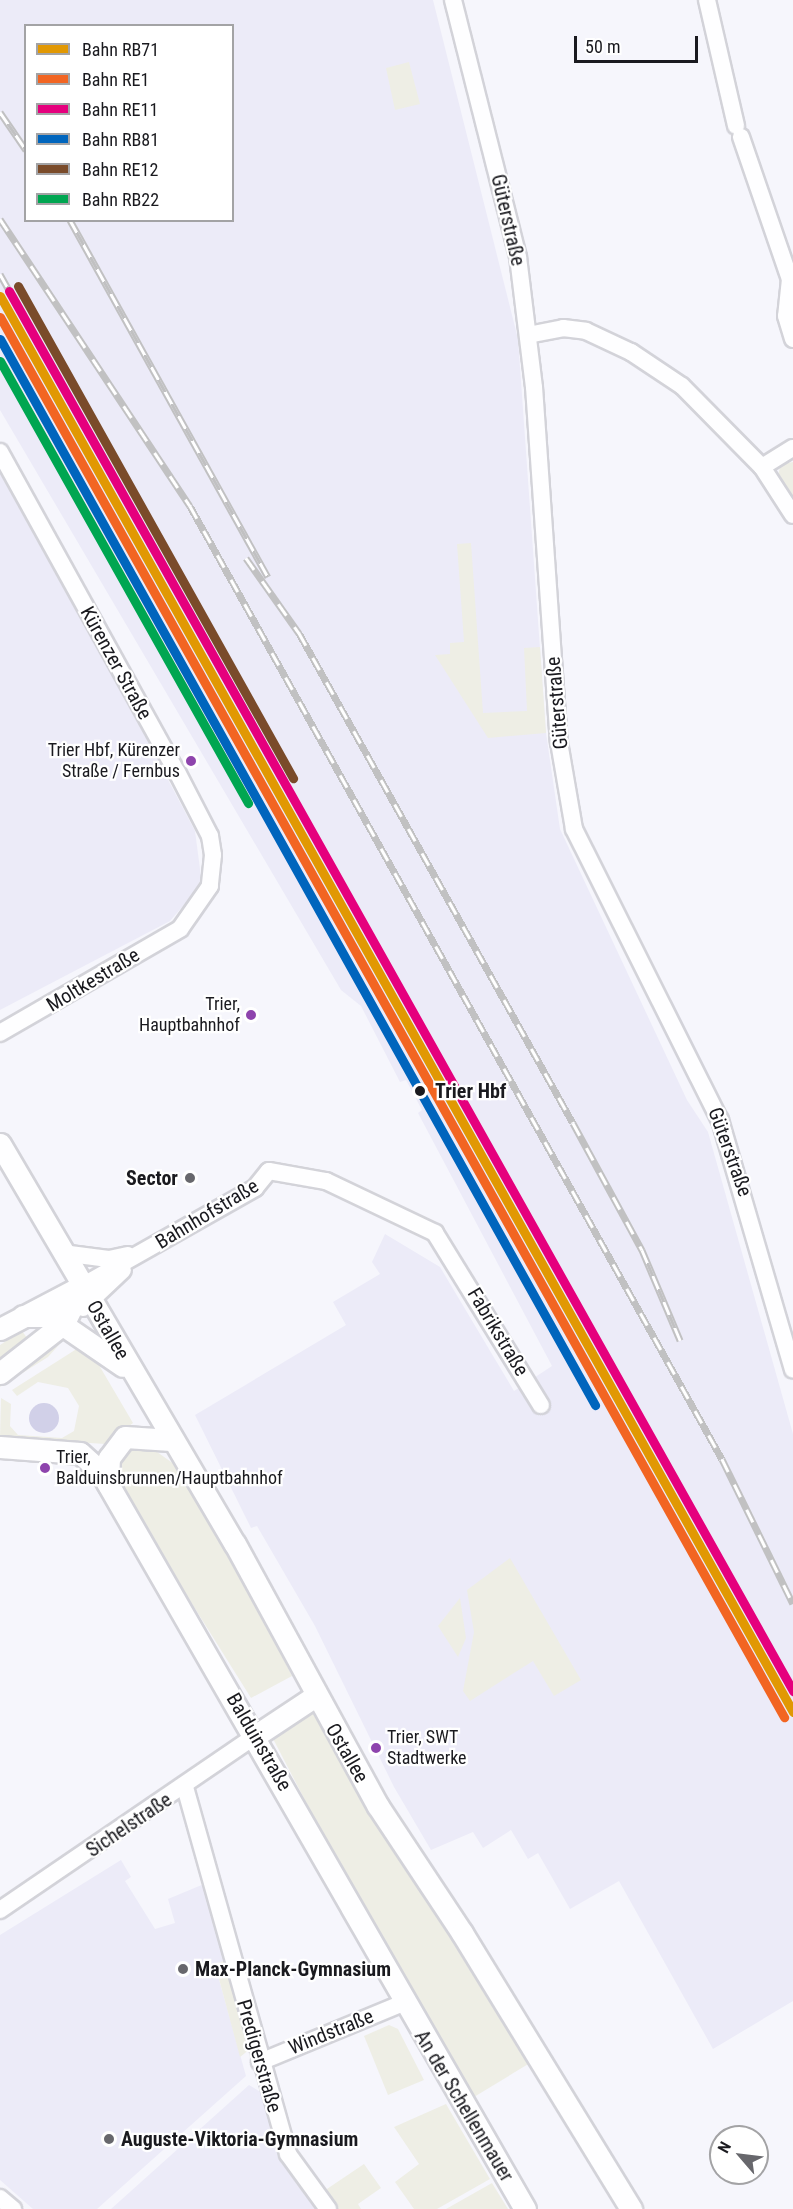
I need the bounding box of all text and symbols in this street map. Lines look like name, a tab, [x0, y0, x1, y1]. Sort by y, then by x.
legend	[24, 24, 234, 222]
scale bar	[577, 24, 702, 62]
text: 50 m	[585, 36, 620, 57]
text: Bahn RB71	[82, 39, 159, 60]
text: Bahn RE1	[82, 69, 149, 90]
text: Bahn RE11	[82, 99, 158, 120]
text: Bahn RB81	[82, 129, 159, 150]
text: Bahn RE12	[82, 159, 158, 180]
street label: Güterstraße	[486, 172, 530, 268]
text: Bahn RB22	[82, 189, 159, 210]
street label: Kürenzer Straße	[75, 602, 157, 724]
street label: Güterstraße	[541, 656, 573, 750]
place label: Trier Hbf, Kürenzer Straße / Fernbus	[48, 740, 180, 783]
marker: Trier Hbf, Kürenzer Straße / Fernbus	[185, 755, 197, 767]
street label: Moltkestraße	[42, 943, 144, 1017]
place label: Trier, Hauptbahnhof	[139, 994, 240, 1036]
marker: Trier, Hauptbahnhof	[245, 1009, 257, 1021]
place label: Trier Hbf	[435, 1079, 506, 1103]
marker: Trier Hbf	[410, 1081, 430, 1101]
street label: Güterstraße	[703, 1104, 757, 1200]
place label: Sector	[126, 1166, 178, 1190]
marker: Sector	[183, 1171, 197, 1185]
street label: Bahnhofstraße	[151, 1174, 263, 1254]
street label: Fabrikstraße	[462, 1284, 534, 1380]
street label: Ostallee	[81, 1296, 135, 1364]
place label: Trier, Balduinsbrunnen/Hauptbahnhof	[56, 1447, 283, 1490]
marker: Trier, Balduinsbrunnen/Hauptbahnhof	[39, 1462, 51, 1474]
street label: Balduinstraße	[221, 1689, 297, 1795]
street label: Ostallee	[320, 1719, 374, 1787]
place label: Trier, SWT Stadtwerke	[387, 1727, 467, 1770]
marker: Trier, SWT Stadtwerke	[370, 1742, 382, 1754]
street label: Sichelstraße	[82, 1788, 176, 1862]
place label: Max-Planck-Gymnasium	[195, 1957, 391, 1981]
marker: Max-Planck-Gymnasium	[176, 1962, 190, 1976]
street label: Predigerstraße	[231, 1997, 287, 2115]
street label: Windstraße	[285, 2004, 377, 2060]
street label: An der Schellenmauer	[409, 2026, 519, 2186]
north arrow	[709, 2125, 769, 2185]
place label: Auguste-Viktoria-Gymnasium	[121, 2127, 358, 2151]
marker: Auguste-Viktoria-Gymnasium	[102, 2132, 116, 2146]
text: N	[714, 2138, 735, 2156]

